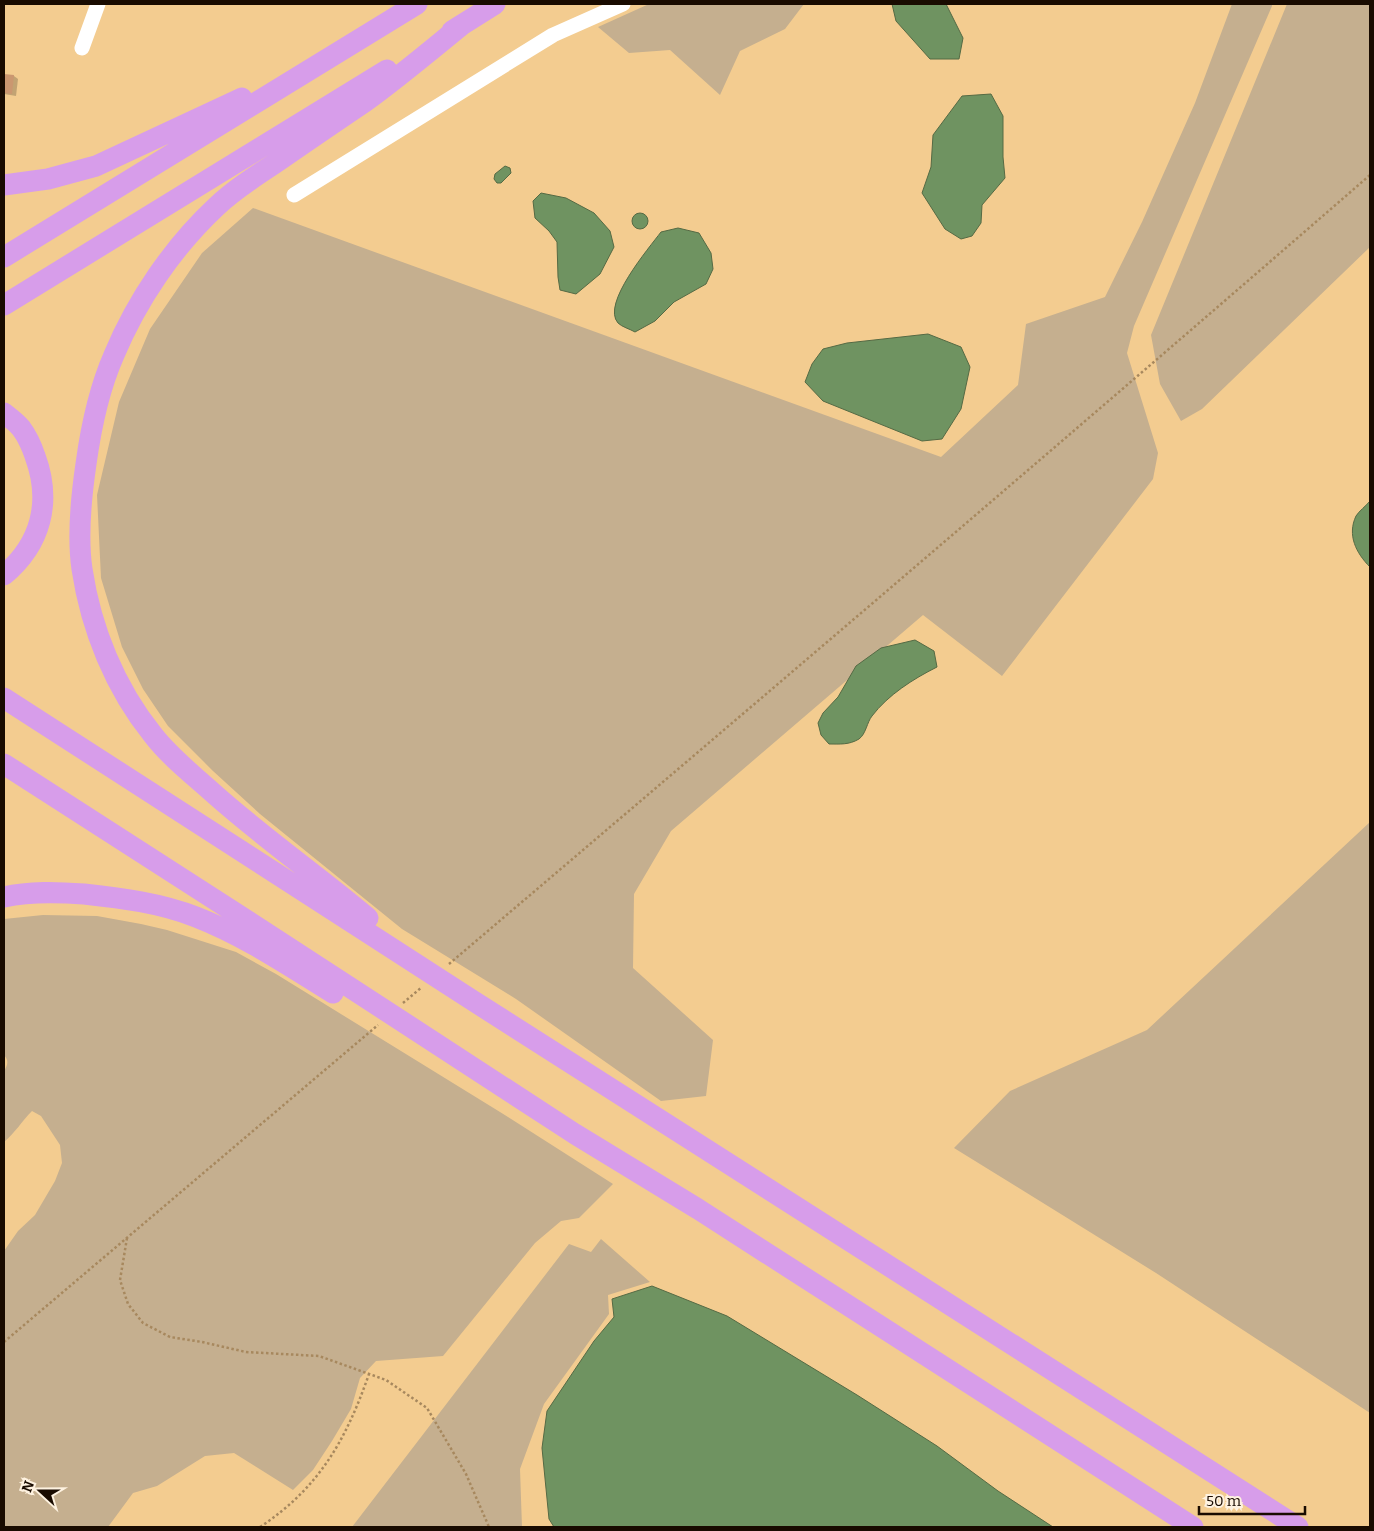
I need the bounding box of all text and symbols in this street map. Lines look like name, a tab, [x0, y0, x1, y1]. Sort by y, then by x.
north arrow	[15, 1466, 65, 1516]
text: N	[18, 1478, 38, 1495]
scale bar	[1199, 1484, 1305, 1516]
text: 50 m	[1206, 1492, 1242, 1510]

